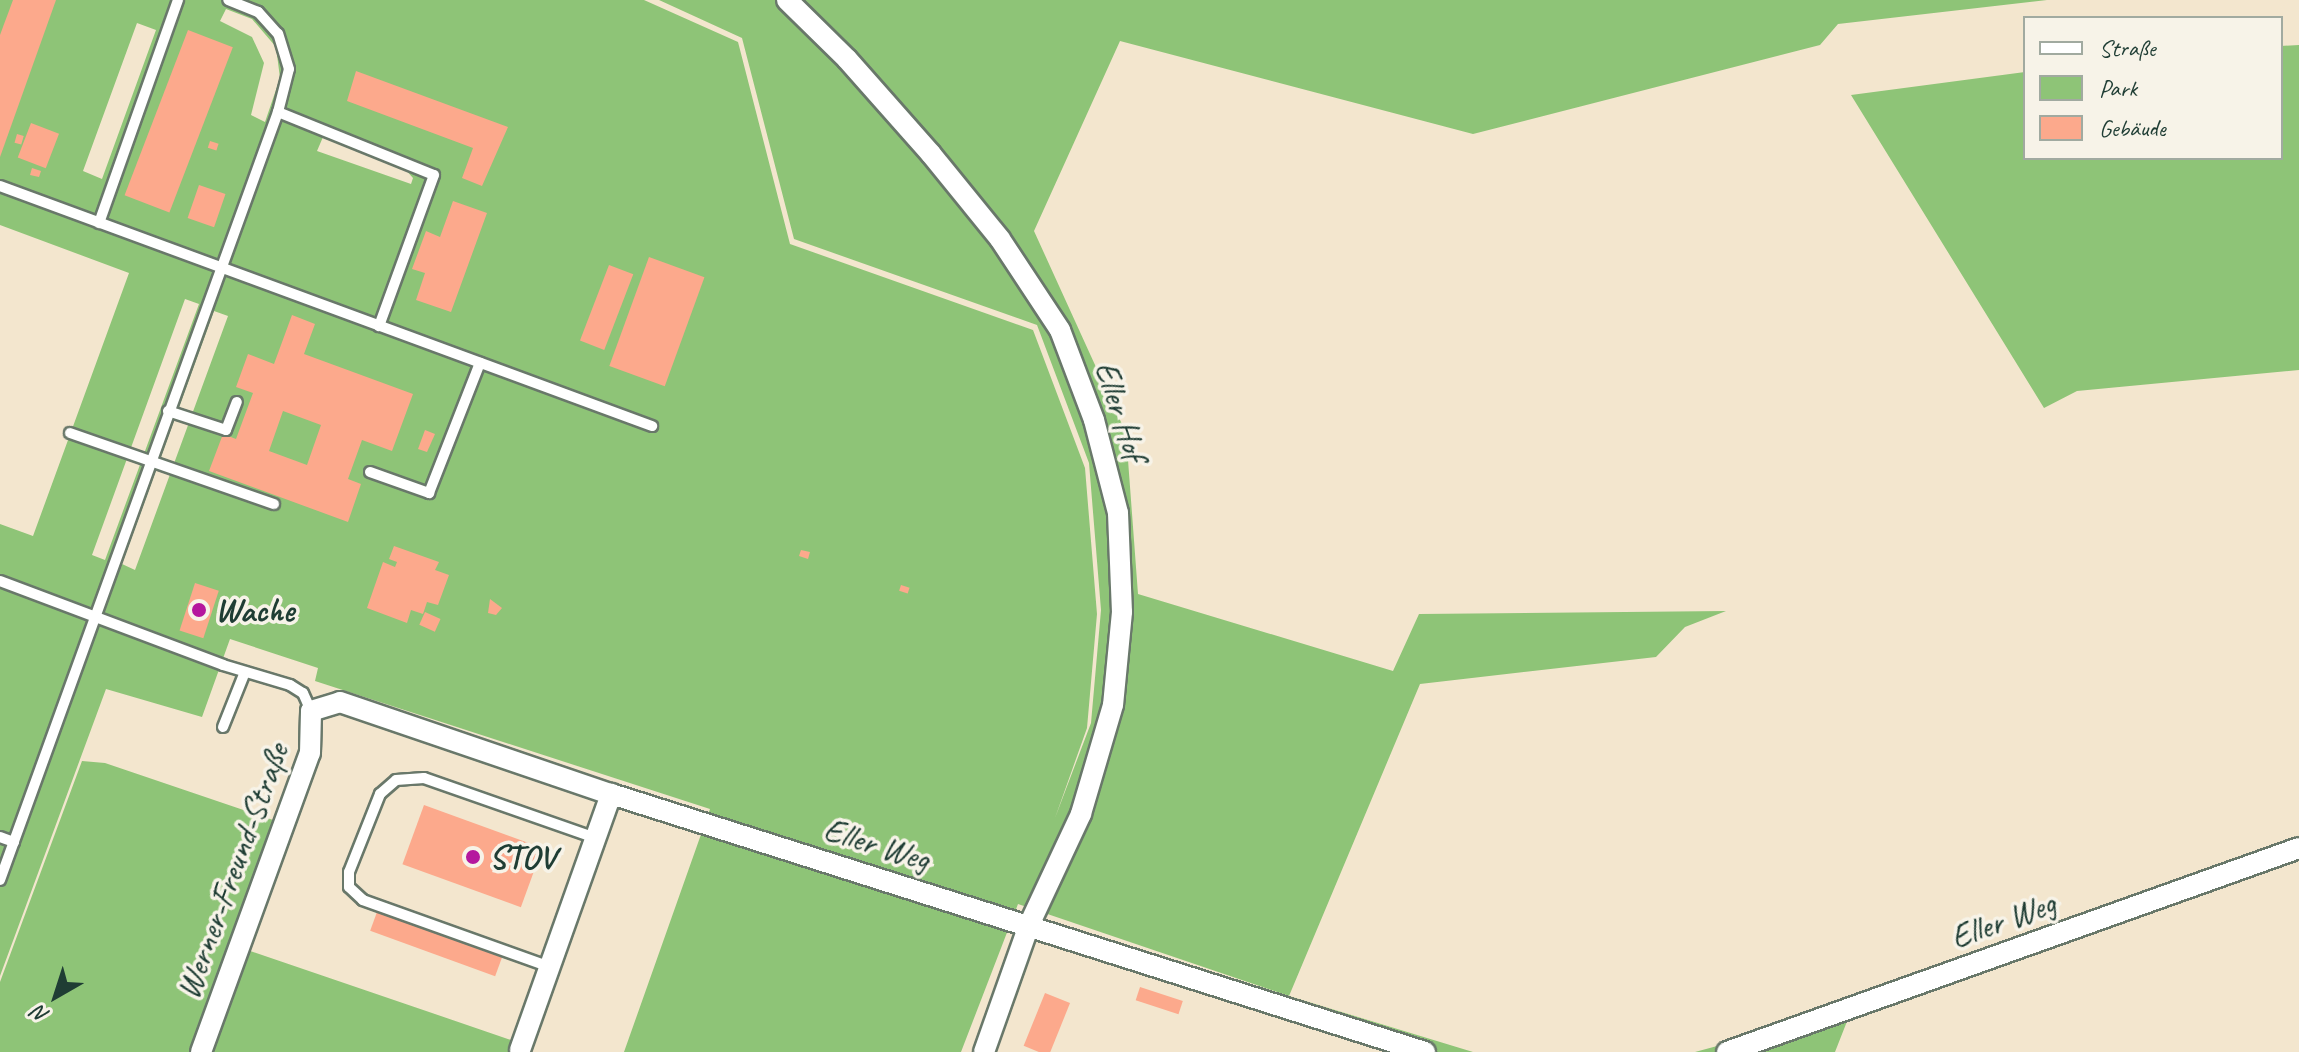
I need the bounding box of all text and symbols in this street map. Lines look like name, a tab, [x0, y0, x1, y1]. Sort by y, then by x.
legend	[2023, 16, 2283, 160]
text: Straße	[2099, 33, 2156, 63]
text: Park	[2099, 73, 2137, 103]
text: Gebäude	[2099, 113, 2166, 143]
street label: Eller Hof	[1086, 356, 1156, 466]
place label: Wache	[215, 590, 294, 630]
marker: Wache	[190, 601, 208, 619]
street label: Werner-Freund-Straße	[167, 738, 297, 1004]
street label: Eller Weg	[819, 809, 935, 879]
place label: STOV	[489, 837, 555, 877]
marker: STOV	[464, 848, 482, 866]
street label: Eller Weg	[1945, 882, 2061, 958]
north arrow	[16, 956, 96, 1036]
text: N	[27, 999, 55, 1030]

